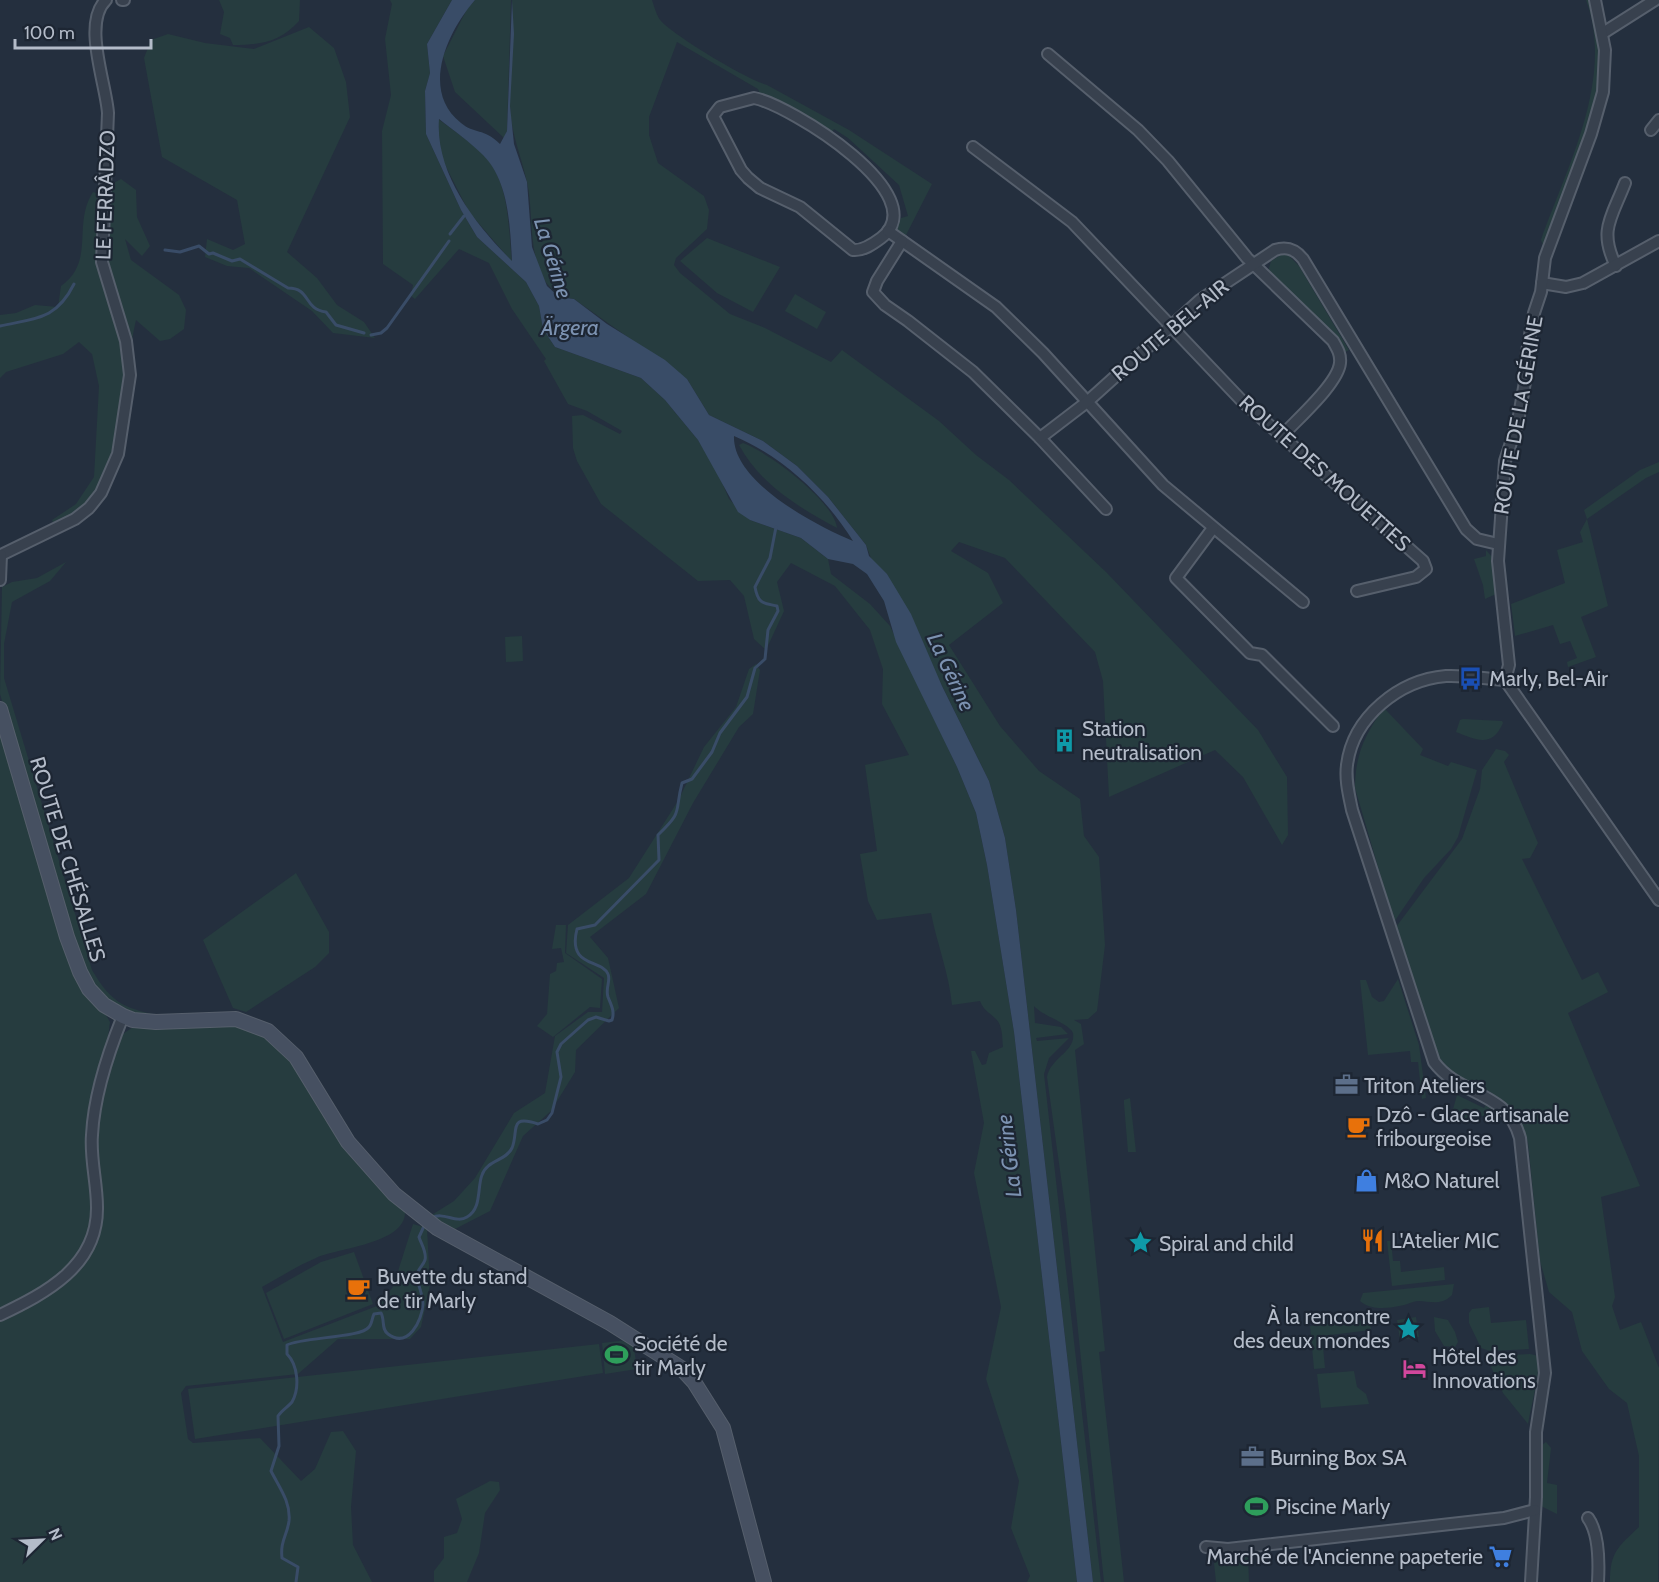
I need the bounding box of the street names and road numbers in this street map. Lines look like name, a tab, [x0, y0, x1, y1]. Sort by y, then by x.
street label: LE FERRÂDZO	[90, 130, 120, 260]
street label: ROUTE BEL-AIR	[1106, 274, 1234, 386]
street label: ROUTE DE LA GÉRINE	[1488, 314, 1548, 516]
street label: ROUTE DES MOUETTES	[1234, 390, 1416, 556]
street label: ROUTE DE CHÉSALLES	[25, 754, 111, 964]

